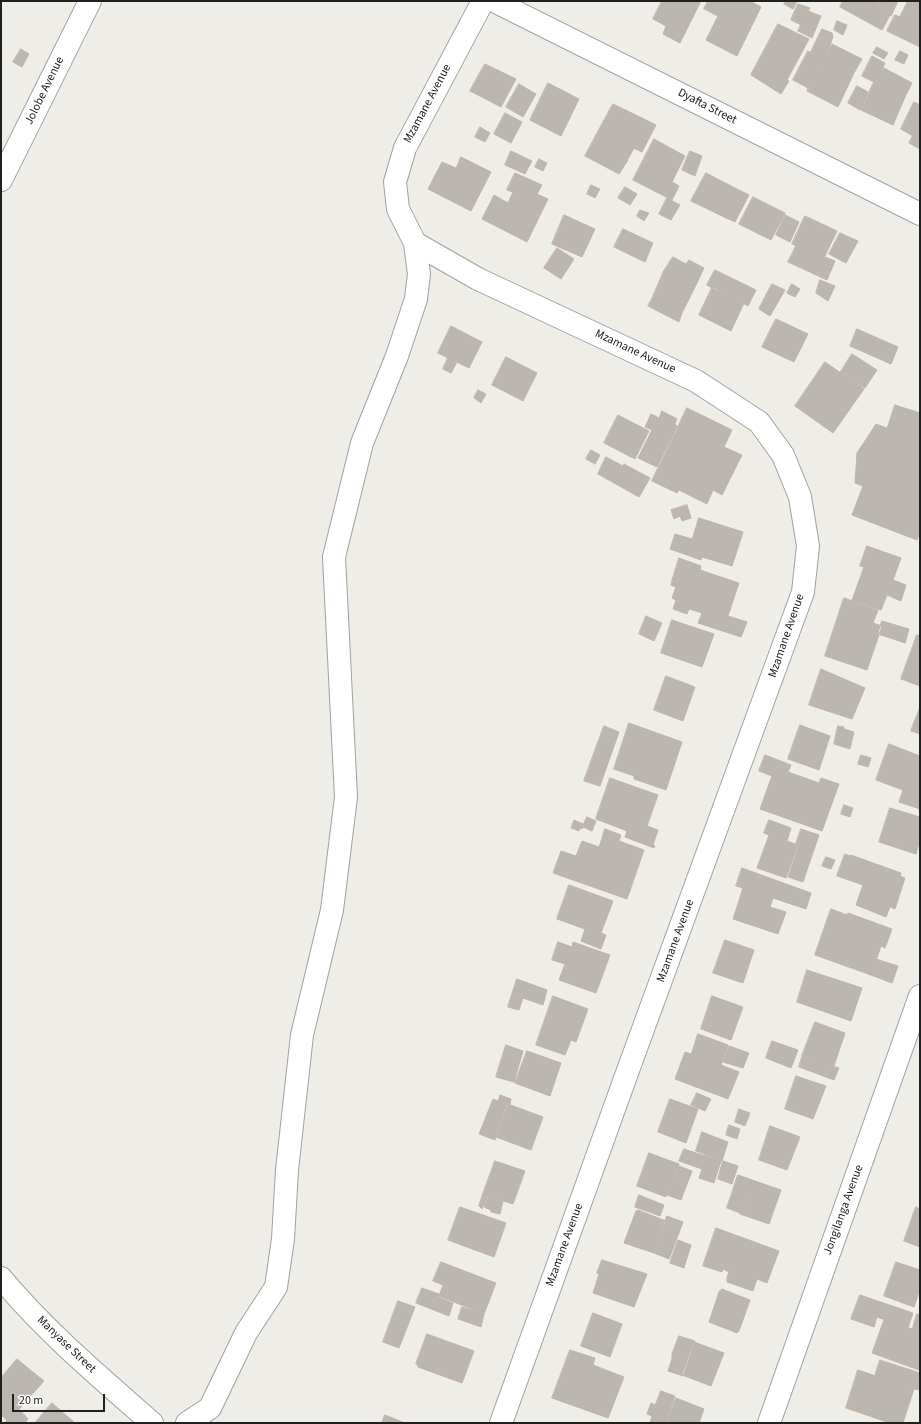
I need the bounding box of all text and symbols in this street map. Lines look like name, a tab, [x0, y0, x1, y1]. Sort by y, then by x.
street label: Jolobe Avenue	[22, 55, 68, 127]
street label: Mzamane Avenue	[401, 62, 455, 146]
street label: Dyafta Street	[675, 86, 739, 128]
street label: Mzamane Avenue	[592, 327, 678, 377]
street label: Mzamane Avenue	[766, 592, 808, 680]
street label: Mzamane Avenue	[654, 897, 698, 985]
street label: Jongilanga Avenue	[821, 1163, 867, 1257]
street label: Mzamane Avenue	[543, 1201, 587, 1289]
street label: Manyase Street	[34, 1313, 98, 1377]
scale bar	[14, 1386, 107, 1412]
text: 20 m	[19, 1392, 43, 1409]

